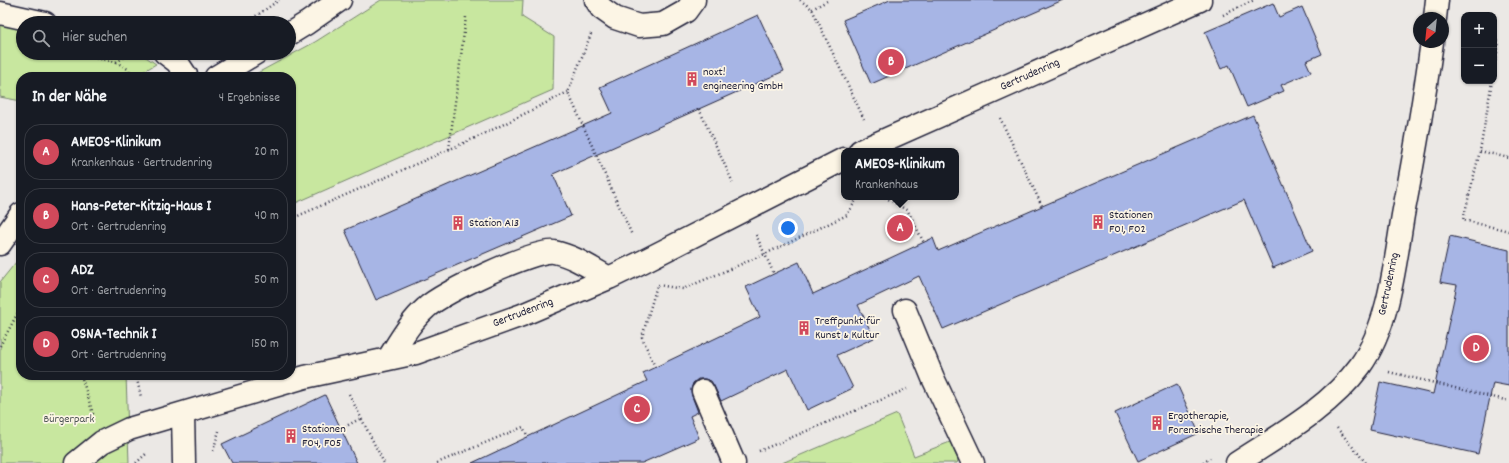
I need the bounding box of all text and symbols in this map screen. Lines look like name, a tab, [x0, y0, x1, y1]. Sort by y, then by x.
north arrow	[1413, 12, 1449, 48]
map controls	[1461, 12, 1497, 84]
button: +	[1461, 12, 1497, 48]
search box	[16, 16, 296, 60]
icon: search	[30, 27, 52, 49]
text: Hier suchen	[62, 27, 127, 49]
pin: B	[878, 47, 904, 77]
button: −	[1461, 48, 1497, 84]
street label: Gertrudenring	[997, 54, 1063, 96]
place label: noxt! engineering GmbH	[703, 64, 783, 95]
building icon: noxt! engineering GmbH	[684, 71, 700, 87]
text: In der Nähe	[32, 86, 107, 110]
text: 4 Ergebnisse	[219, 89, 280, 108]
text: AMEOS-Klinikum	[71, 132, 161, 154]
text: A	[42, 143, 50, 162]
text: 20 m	[254, 143, 279, 162]
popup	[841, 148, 959, 200]
text: Krankenhaus · Gertrudenring	[71, 154, 212, 173]
text: AMEOS-Klinikum	[855, 154, 945, 176]
text: Krankenhaus	[855, 176, 918, 195]
text: Hans-Peter-Kitzig-Haus I	[71, 196, 211, 218]
text: B	[43, 207, 49, 226]
text: 40 m	[255, 207, 279, 226]
place label: Stationen F01, F02	[1109, 207, 1153, 238]
pin: A	[887, 213, 913, 243]
building icon: Stationen F01, F02	[1090, 214, 1106, 230]
building icon: Station A13	[450, 215, 466, 231]
place label: Station A13	[469, 215, 519, 232]
text: Ort · Gertrudenring	[71, 218, 166, 237]
your location	[778, 218, 798, 238]
street label: Gertrudenring	[1374, 251, 1404, 317]
text: ADZ	[71, 260, 94, 282]
text: C	[43, 271, 49, 290]
text: 50 m	[254, 271, 279, 290]
text: Ort · Gertrudenring	[71, 282, 166, 301]
street label: Gertrudenring	[490, 294, 556, 332]
place label: Treffpunkt für Kunst & Kultur	[815, 313, 880, 344]
building icon: Treffpunkt für Kunst & Kultur	[796, 320, 812, 336]
text: OSNA-Technik I	[71, 324, 156, 346]
pin: D	[1463, 333, 1489, 363]
text: D	[43, 335, 49, 354]
text: 150 m	[251, 335, 279, 354]
text: Ort · Gertrudenring	[71, 346, 166, 365]
pin: C	[624, 394, 650, 424]
place label: Ergotherapie, Forensische Therapie	[1168, 408, 1263, 439]
park label: Bürgerpark	[44, 411, 94, 428]
building icon: Ergotherapie, Forensische Therapie	[1149, 415, 1165, 431]
place label: Stationen F04, F05	[302, 421, 346, 452]
building icon: Stationen F04, F05	[283, 428, 299, 444]

